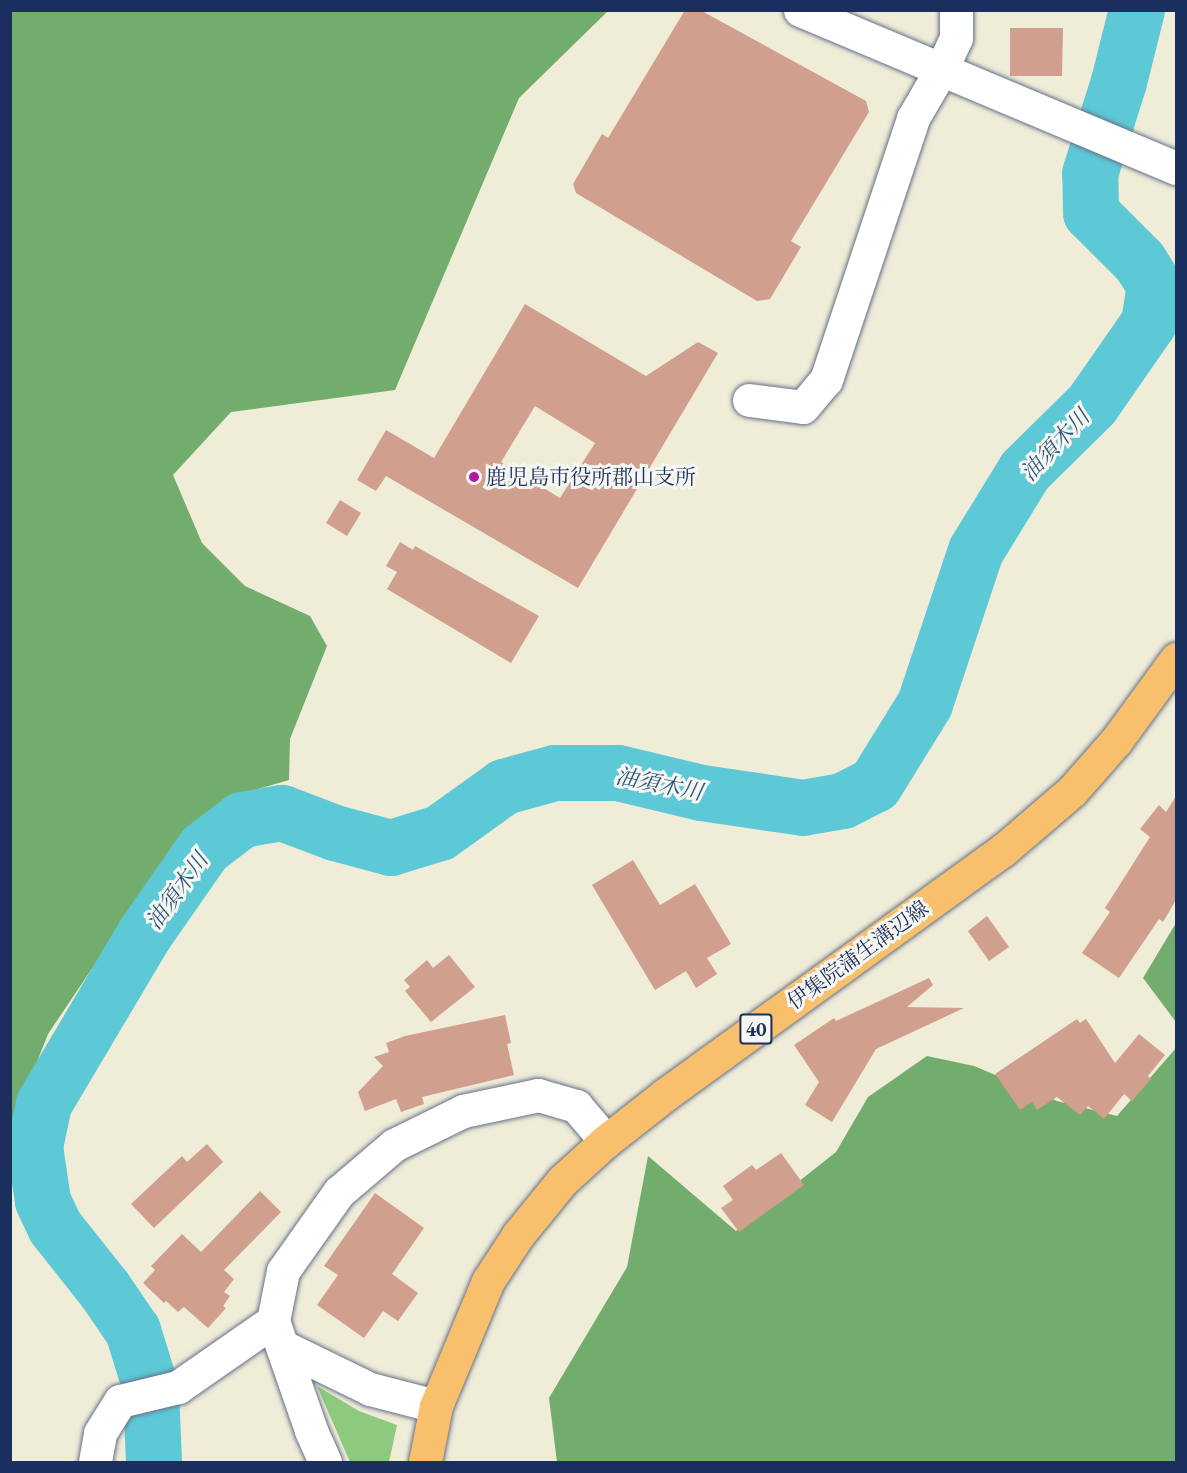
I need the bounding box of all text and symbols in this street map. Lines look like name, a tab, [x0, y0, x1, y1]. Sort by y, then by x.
water label: 油須木川	[1015, 404, 1095, 486]
place label: 鹿児島市役所郡山支所	[486, 464, 696, 490]
marker: 鹿児島市役所郡山支所	[467, 470, 481, 484]
water label: 油須木川	[613, 763, 705, 805]
water label: 油須木川	[140, 848, 214, 934]
street label: 伊集院蒲生溝辺線	[783, 895, 933, 1015]
road number: 40	[738, 1012, 774, 1046]

